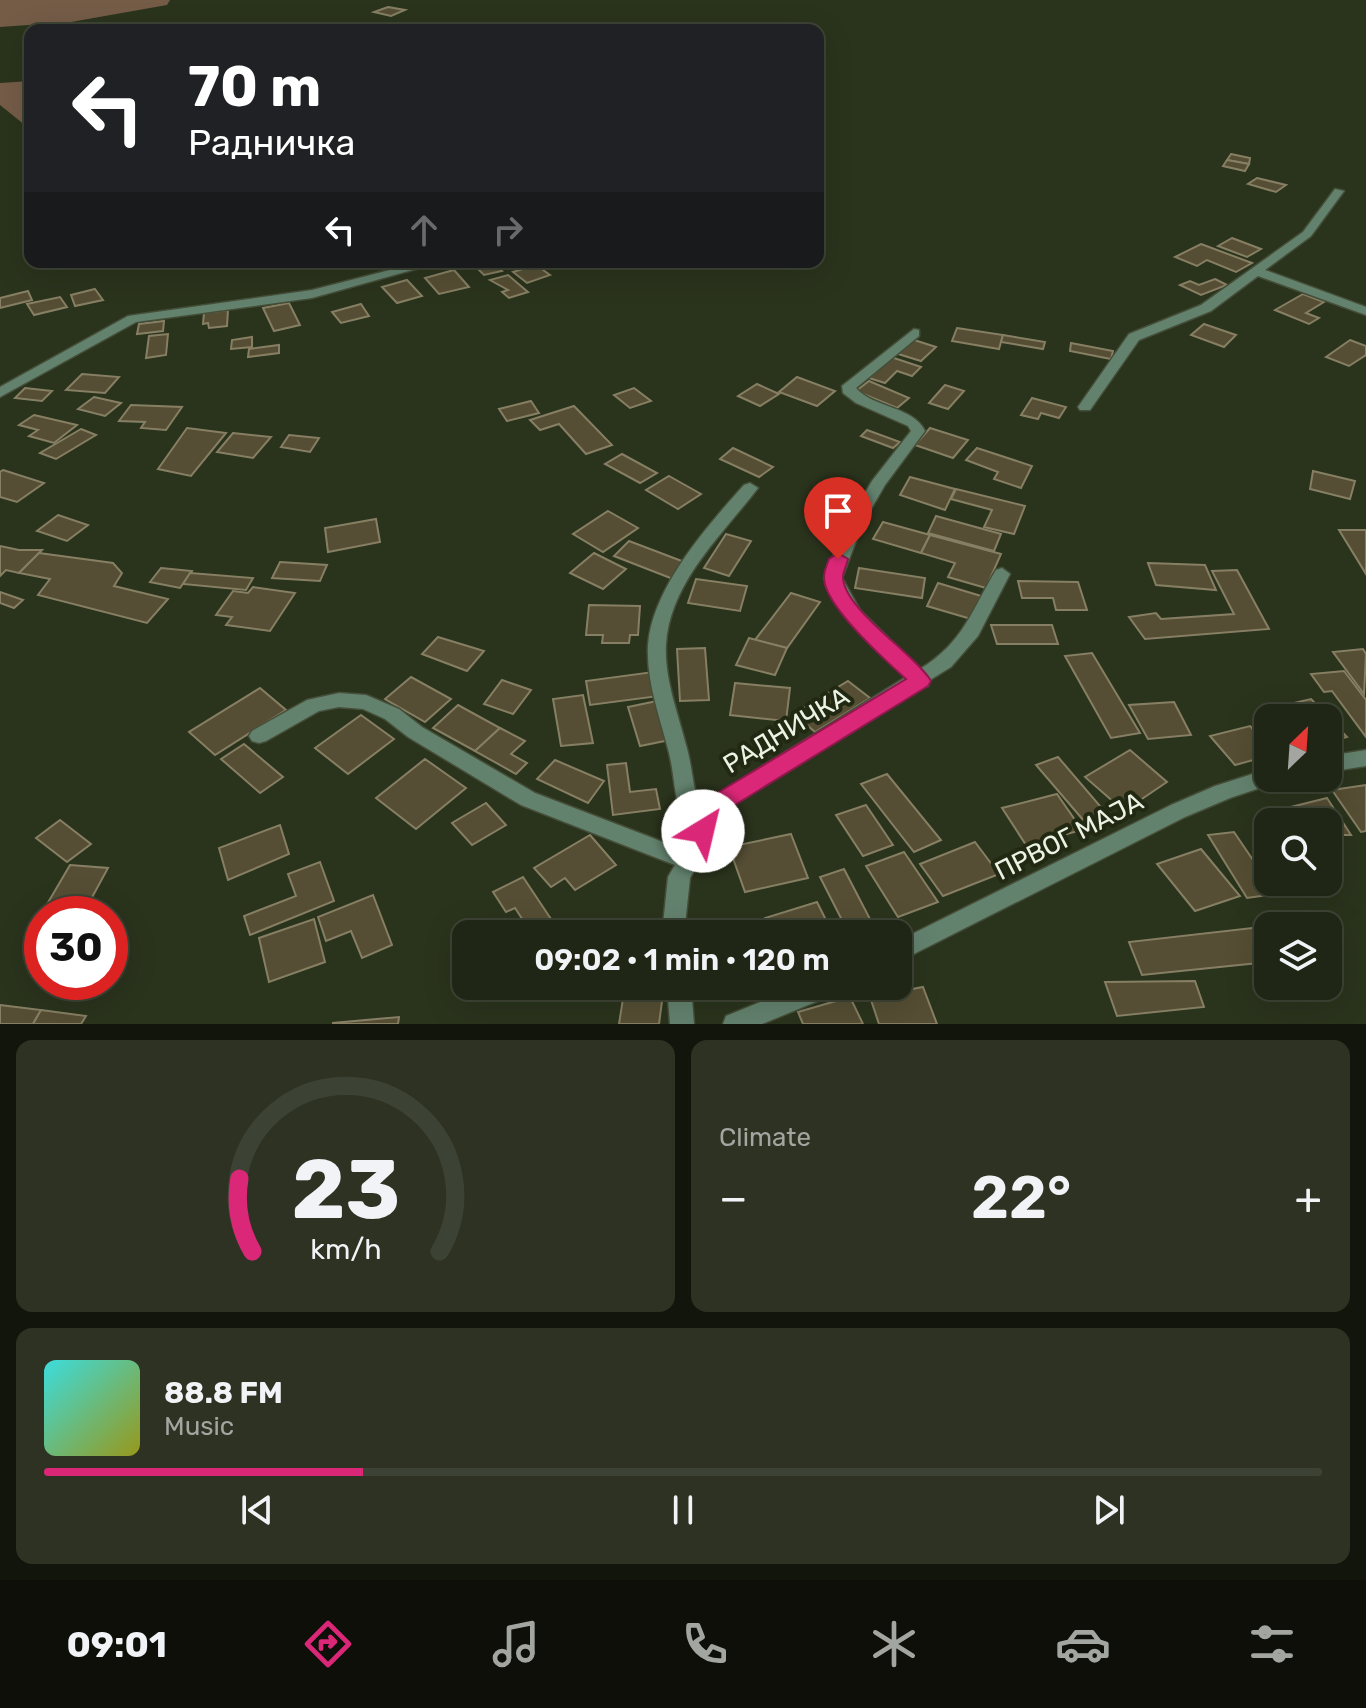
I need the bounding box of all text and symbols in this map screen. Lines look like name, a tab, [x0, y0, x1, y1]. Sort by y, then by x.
text: 70 m	[188, 54, 321, 120]
icon: left	[56, 56, 160, 160]
text: Радничка	[188, 121, 355, 164]
icon: left	[318, 208, 362, 252]
icon: ahead	[402, 208, 446, 252]
icon: right	[486, 208, 530, 252]
pin	[804, 477, 872, 559]
icon: arrive	[816, 489, 860, 533]
street label: РАДНИЧКА	[718, 681, 855, 780]
north arrow	[1254, 704, 1342, 792]
map controls	[1254, 704, 1342, 1000]
street label: ПРВОГ МАЈА	[990, 786, 1149, 887]
position arrow	[661, 789, 745, 873]
button: search	[1254, 808, 1342, 896]
speed limit sign: 30	[24, 896, 128, 1000]
button: layers	[1254, 912, 1342, 1000]
text: 09:02 · 1 min · 120 m	[534, 942, 830, 978]
text: Climate	[719, 1122, 811, 1153]
text: 23	[291, 1140, 400, 1239]
text: 22°	[971, 1162, 1071, 1233]
text: −	[719, 1172, 748, 1224]
text: +	[1295, 1172, 1322, 1224]
text: km/h	[310, 1232, 381, 1266]
text: 88.8 FM	[164, 1375, 283, 1411]
text: Music	[164, 1411, 234, 1442]
icon: previous	[235, 1488, 279, 1532]
icon: pause	[661, 1488, 705, 1532]
icon: next	[1087, 1488, 1131, 1532]
icon: directions	[300, 1616, 356, 1672]
icon: music	[488, 1616, 544, 1672]
icon: phone	[677, 1616, 733, 1672]
icon: climate	[866, 1616, 922, 1672]
icon: car	[1055, 1616, 1111, 1672]
icon: filters	[1244, 1616, 1300, 1672]
text: 09:01	[66, 1623, 167, 1666]

